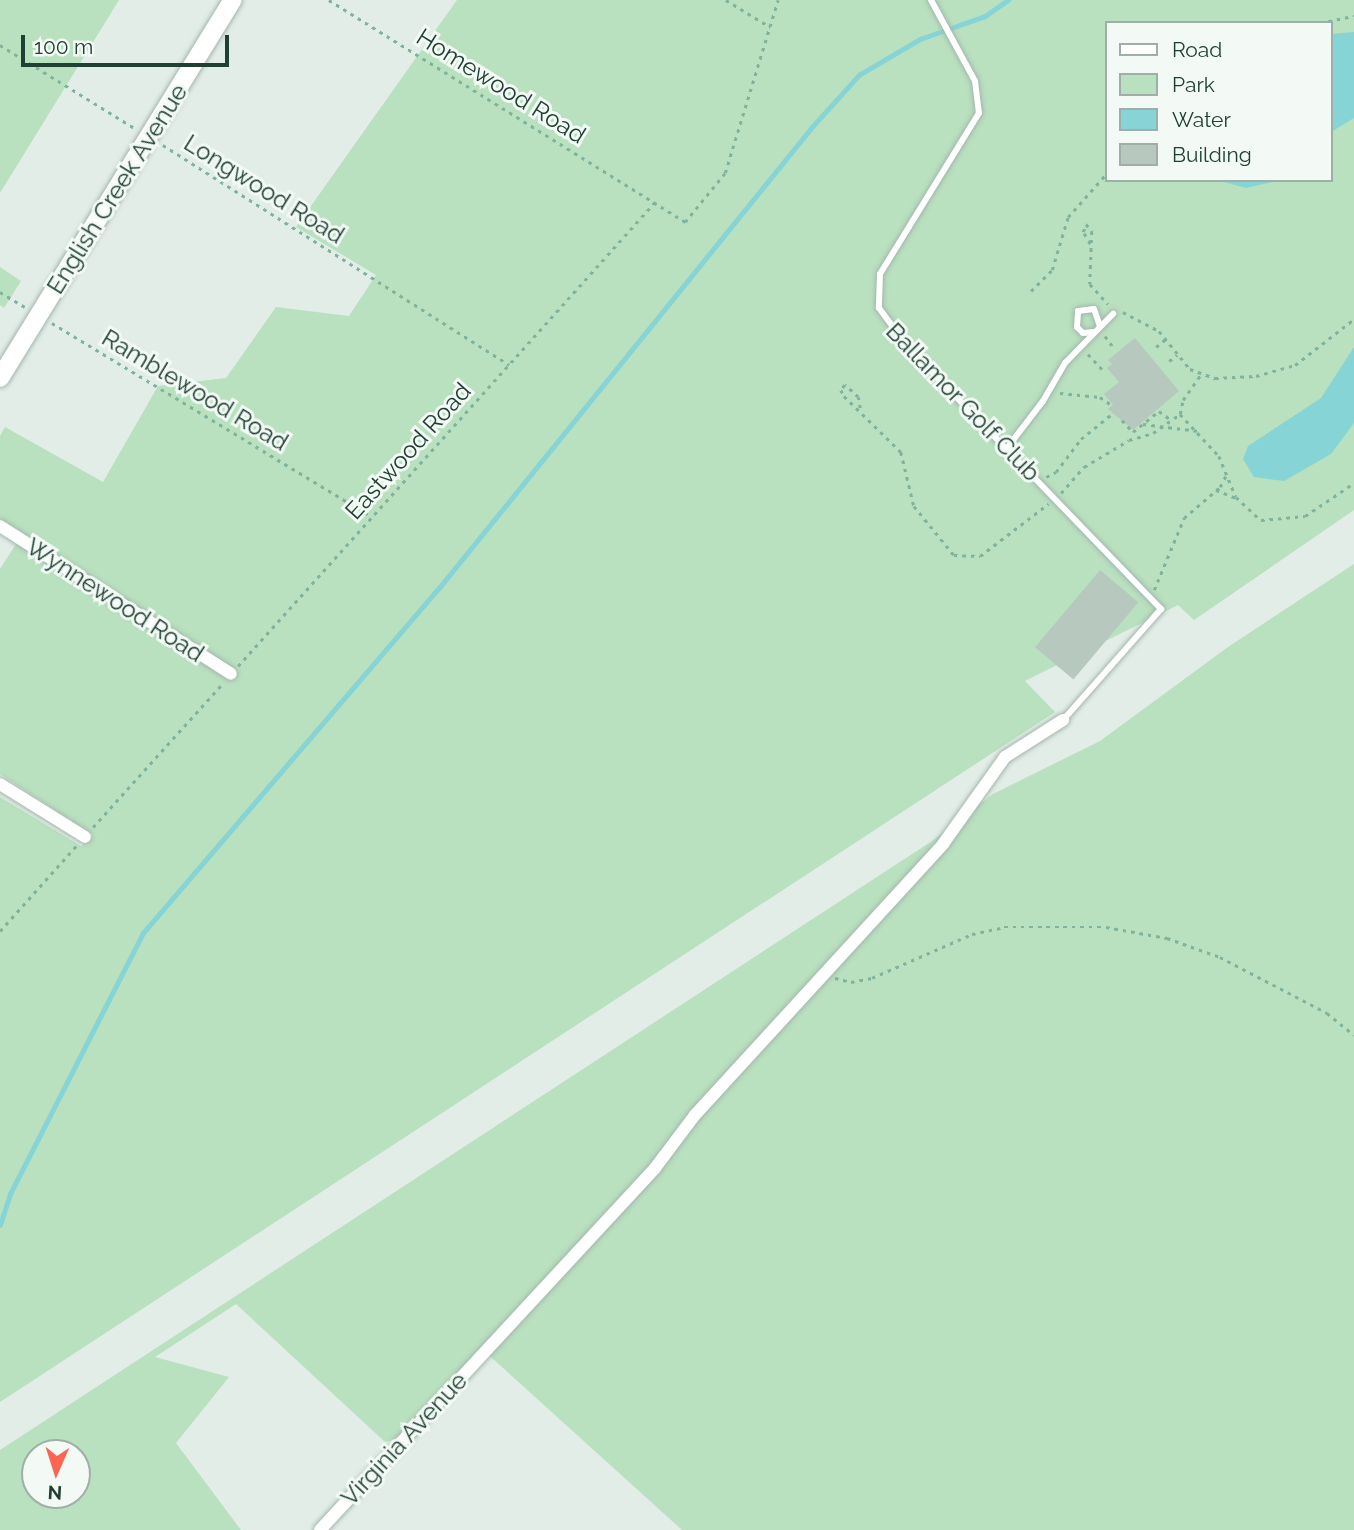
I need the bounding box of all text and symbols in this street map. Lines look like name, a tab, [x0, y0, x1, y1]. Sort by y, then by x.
scale bar	[24, 21, 233, 65]
legend	[1106, 21, 1333, 182]
street label: Homewood Road	[411, 22, 591, 150]
text: 100 m	[34, 34, 93, 59]
text: Road	[1172, 37, 1222, 62]
text: Park	[1172, 72, 1215, 97]
street label: English Creek Avenue	[41, 79, 193, 299]
text: Water	[1172, 107, 1231, 132]
street label: Longwood Road	[179, 128, 349, 250]
text: Building	[1172, 142, 1252, 167]
street label: Ballamor Golf Club	[880, 316, 1046, 488]
street label: Ramblewood Road	[97, 323, 293, 457]
street label: Eastwood Road	[339, 377, 477, 525]
street label: Wynnewood Road	[21, 532, 209, 668]
street label: Virginia Avenue	[335, 1366, 473, 1512]
north arrow	[21, 1439, 91, 1509]
text: N	[47, 1482, 63, 1504]

